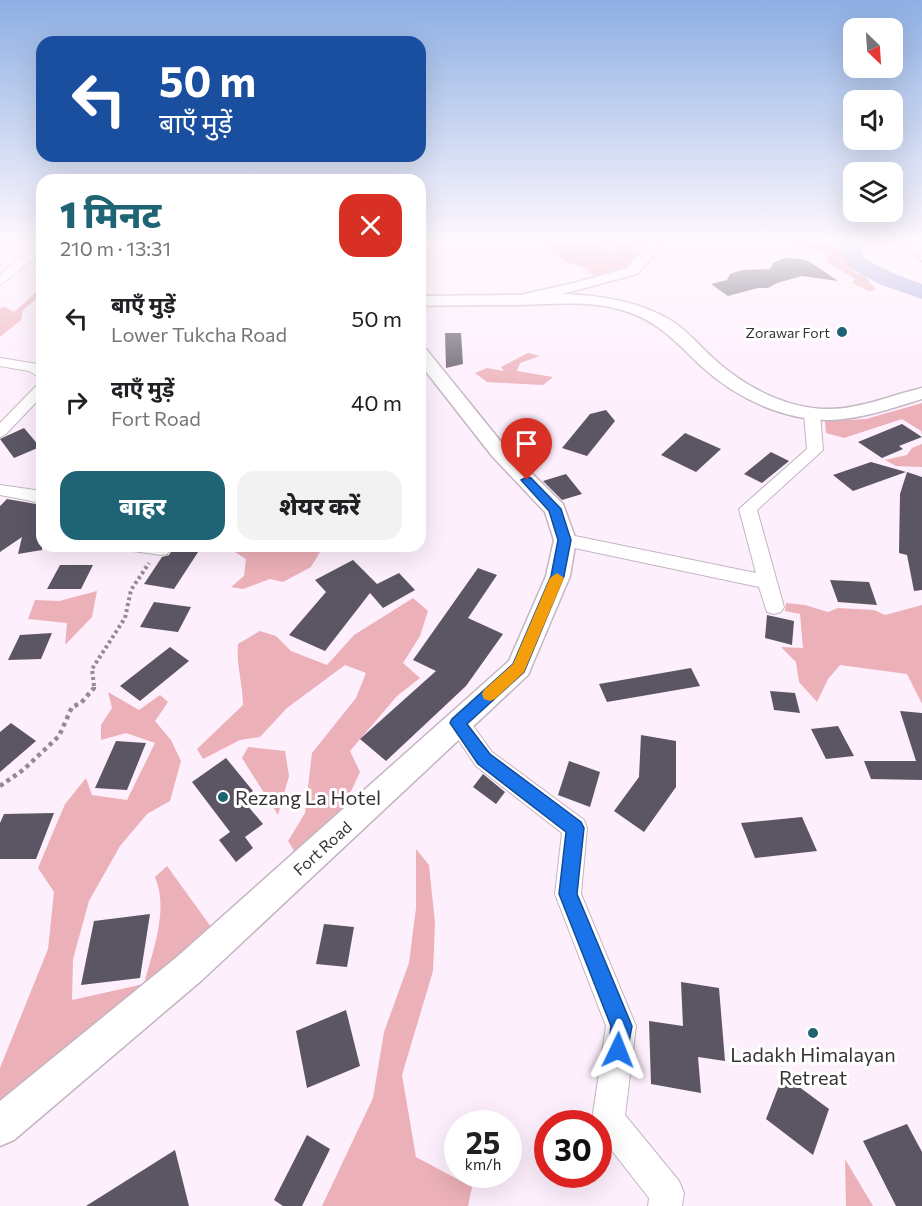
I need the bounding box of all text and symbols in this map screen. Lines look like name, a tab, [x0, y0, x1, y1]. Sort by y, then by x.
north arrow	[843, 18, 903, 78]
map controls	[843, 18, 903, 222]
text: 50 m	[159, 54, 256, 106]
icon: left	[60, 60, 138, 138]
button: sound	[843, 90, 903, 150]
text: बाएँ मुड़ें	[159, 106, 232, 139]
button: layers	[843, 162, 903, 222]
text: 1 मिनट	[60, 191, 161, 235]
button: close	[339, 194, 402, 257]
text: 210 m · 13:31	[60, 236, 171, 260]
text: बाएँ मुड़ें	[111, 291, 176, 318]
icon: left	[60, 302, 93, 335]
text: 50 m	[352, 305, 402, 332]
text: Lower Tukcha Road	[111, 322, 287, 346]
place label: Zorawar Fort	[746, 324, 830, 341]
marker: Zorawar Fort	[835, 325, 849, 339]
text: दाएँ मुड़ें	[111, 375, 174, 402]
icon: right	[60, 386, 93, 419]
text: 40 m	[351, 389, 402, 416]
text: Fort Road	[111, 406, 201, 430]
pin	[501, 418, 552, 480]
icon: arrive	[510, 427, 543, 460]
button: बाहर	[60, 471, 225, 540]
button: शेयर करें	[237, 471, 402, 540]
place label: Rezang La Hotel	[235, 785, 381, 809]
marker: Rezang La Hotel	[216, 790, 230, 804]
street label: Fort Road	[289, 817, 355, 879]
position arrow	[586, 1018, 650, 1082]
marker: Ladakh Himalayan Retreat	[806, 1026, 820, 1040]
place label: Ladakh Himalayan Retreat	[730, 1042, 896, 1089]
speed limit sign: 30	[534, 1110, 612, 1188]
text: 25	[466, 1123, 500, 1160]
text: km/h	[465, 1155, 501, 1173]

